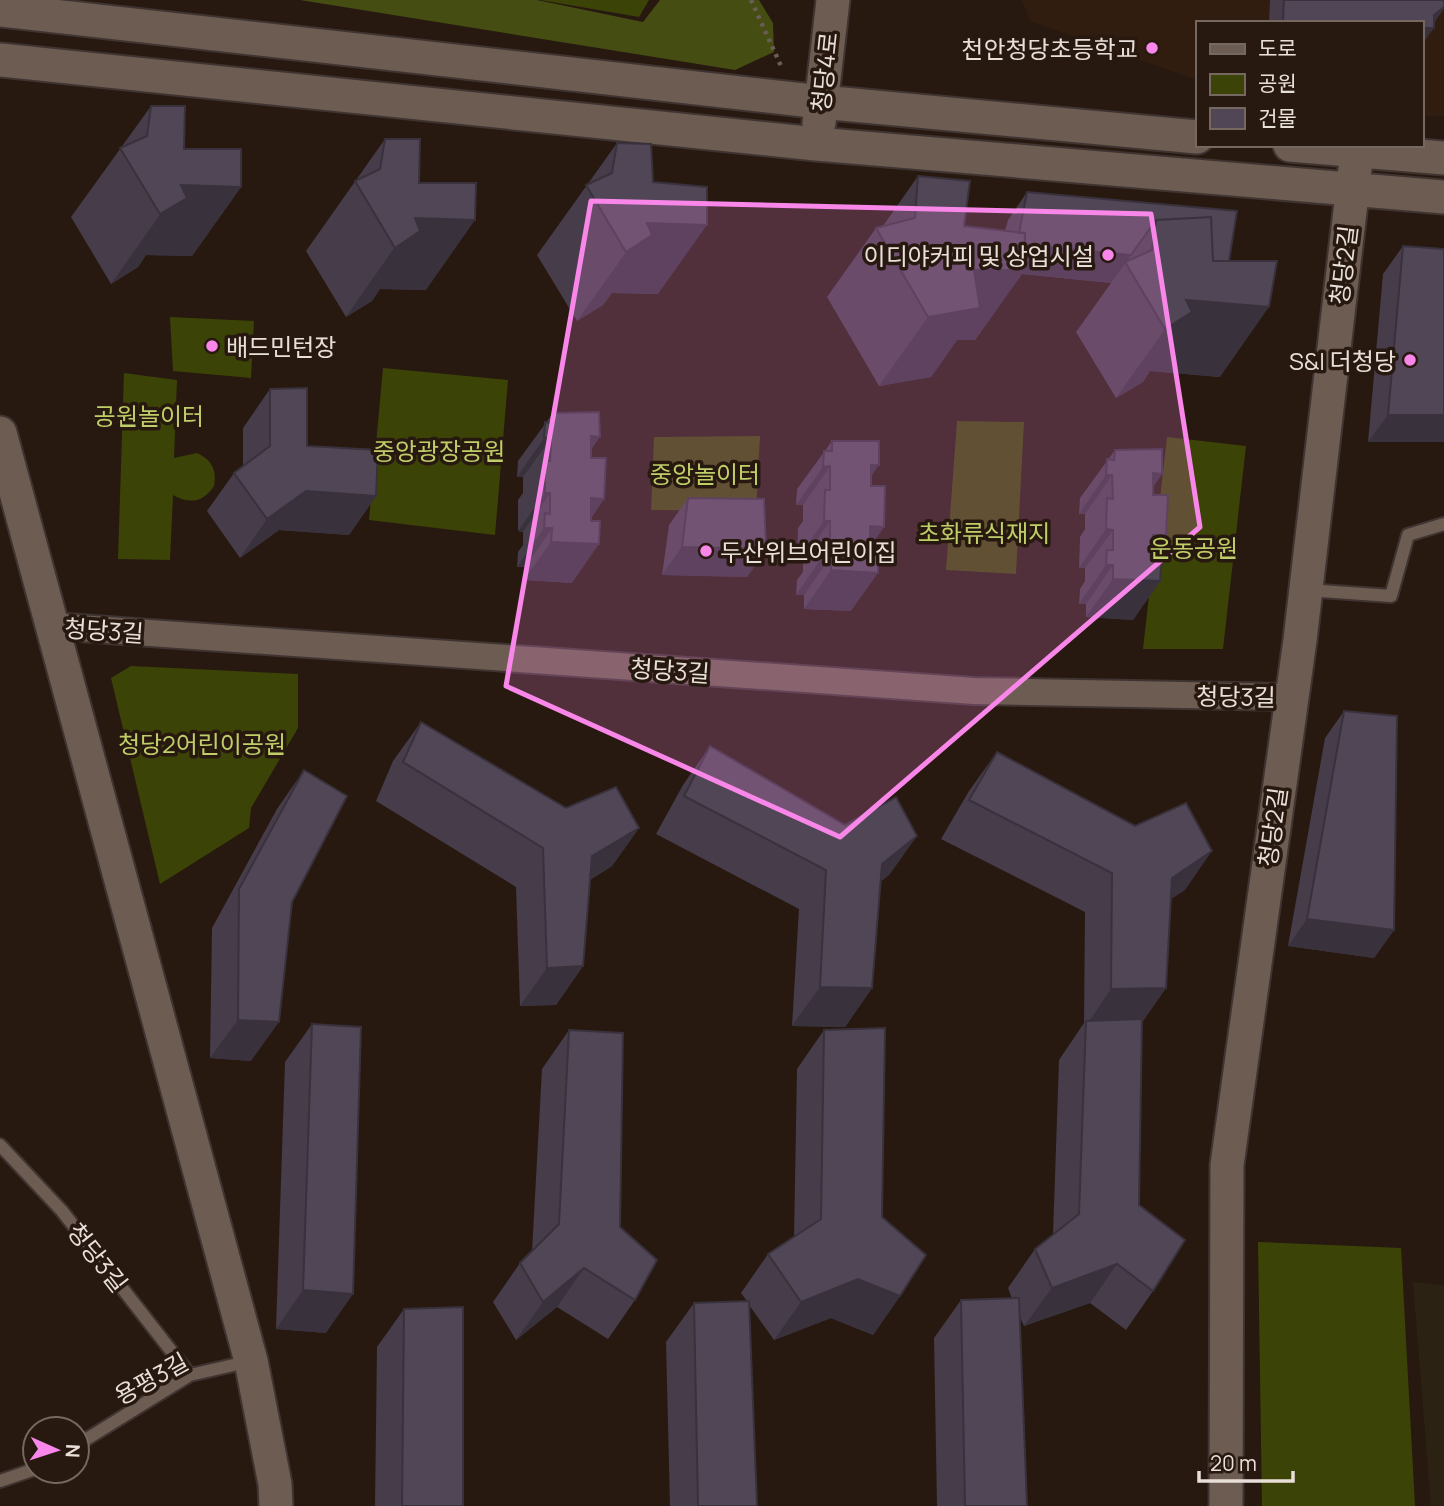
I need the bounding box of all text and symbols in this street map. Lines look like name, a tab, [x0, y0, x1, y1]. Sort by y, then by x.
legend	[1196, 21, 1423, 147]
street label: 청당4로	[803, 30, 845, 114]
place label: 천안청당초등학교	[961, 32, 1138, 65]
text: 도로	[1258, 34, 1297, 62]
marker: 천안청당초등학교	[1144, 40, 1160, 56]
text: 공원	[1258, 69, 1297, 97]
text: 건물	[1258, 104, 1297, 132]
street label: 청당2길	[1322, 223, 1364, 307]
place label: 이디야커피 및 상업시설	[864, 239, 1094, 272]
marker: 이디야커피 및 상업시설	[1100, 247, 1116, 263]
place label: 배드민턴장	[226, 330, 336, 363]
marker: 배드민턴장	[204, 338, 220, 354]
place label: S&I 더청당	[1289, 344, 1396, 377]
marker: S&I 더청당	[1402, 352, 1418, 368]
park label: 공원놀이터	[94, 399, 204, 432]
park label: 중앙광장공원	[373, 434, 505, 467]
park label: 중앙놀이터	[650, 457, 760, 490]
park label: 초화류식재지	[918, 516, 1050, 549]
park label: 운동공원	[1150, 531, 1238, 564]
place label: 두산위브어린이집	[720, 535, 897, 568]
marker: 두산위브어린이집	[698, 543, 714, 559]
street label: 청당3길	[63, 611, 145, 649]
street label: 청당3길	[629, 651, 711, 689]
street label: 청당3길	[1196, 679, 1276, 713]
park label: 청당2어린이공원	[118, 727, 286, 760]
street label: 청당2길	[1250, 785, 1294, 869]
street label: 청당3길	[61, 1216, 135, 1298]
street label: 용평3길	[108, 1344, 194, 1412]
north arrow	[21, 1415, 91, 1485]
scale bar	[1199, 1440, 1294, 1484]
text: N	[60, 1443, 86, 1458]
text: 20 m	[1210, 1449, 1257, 1477]

